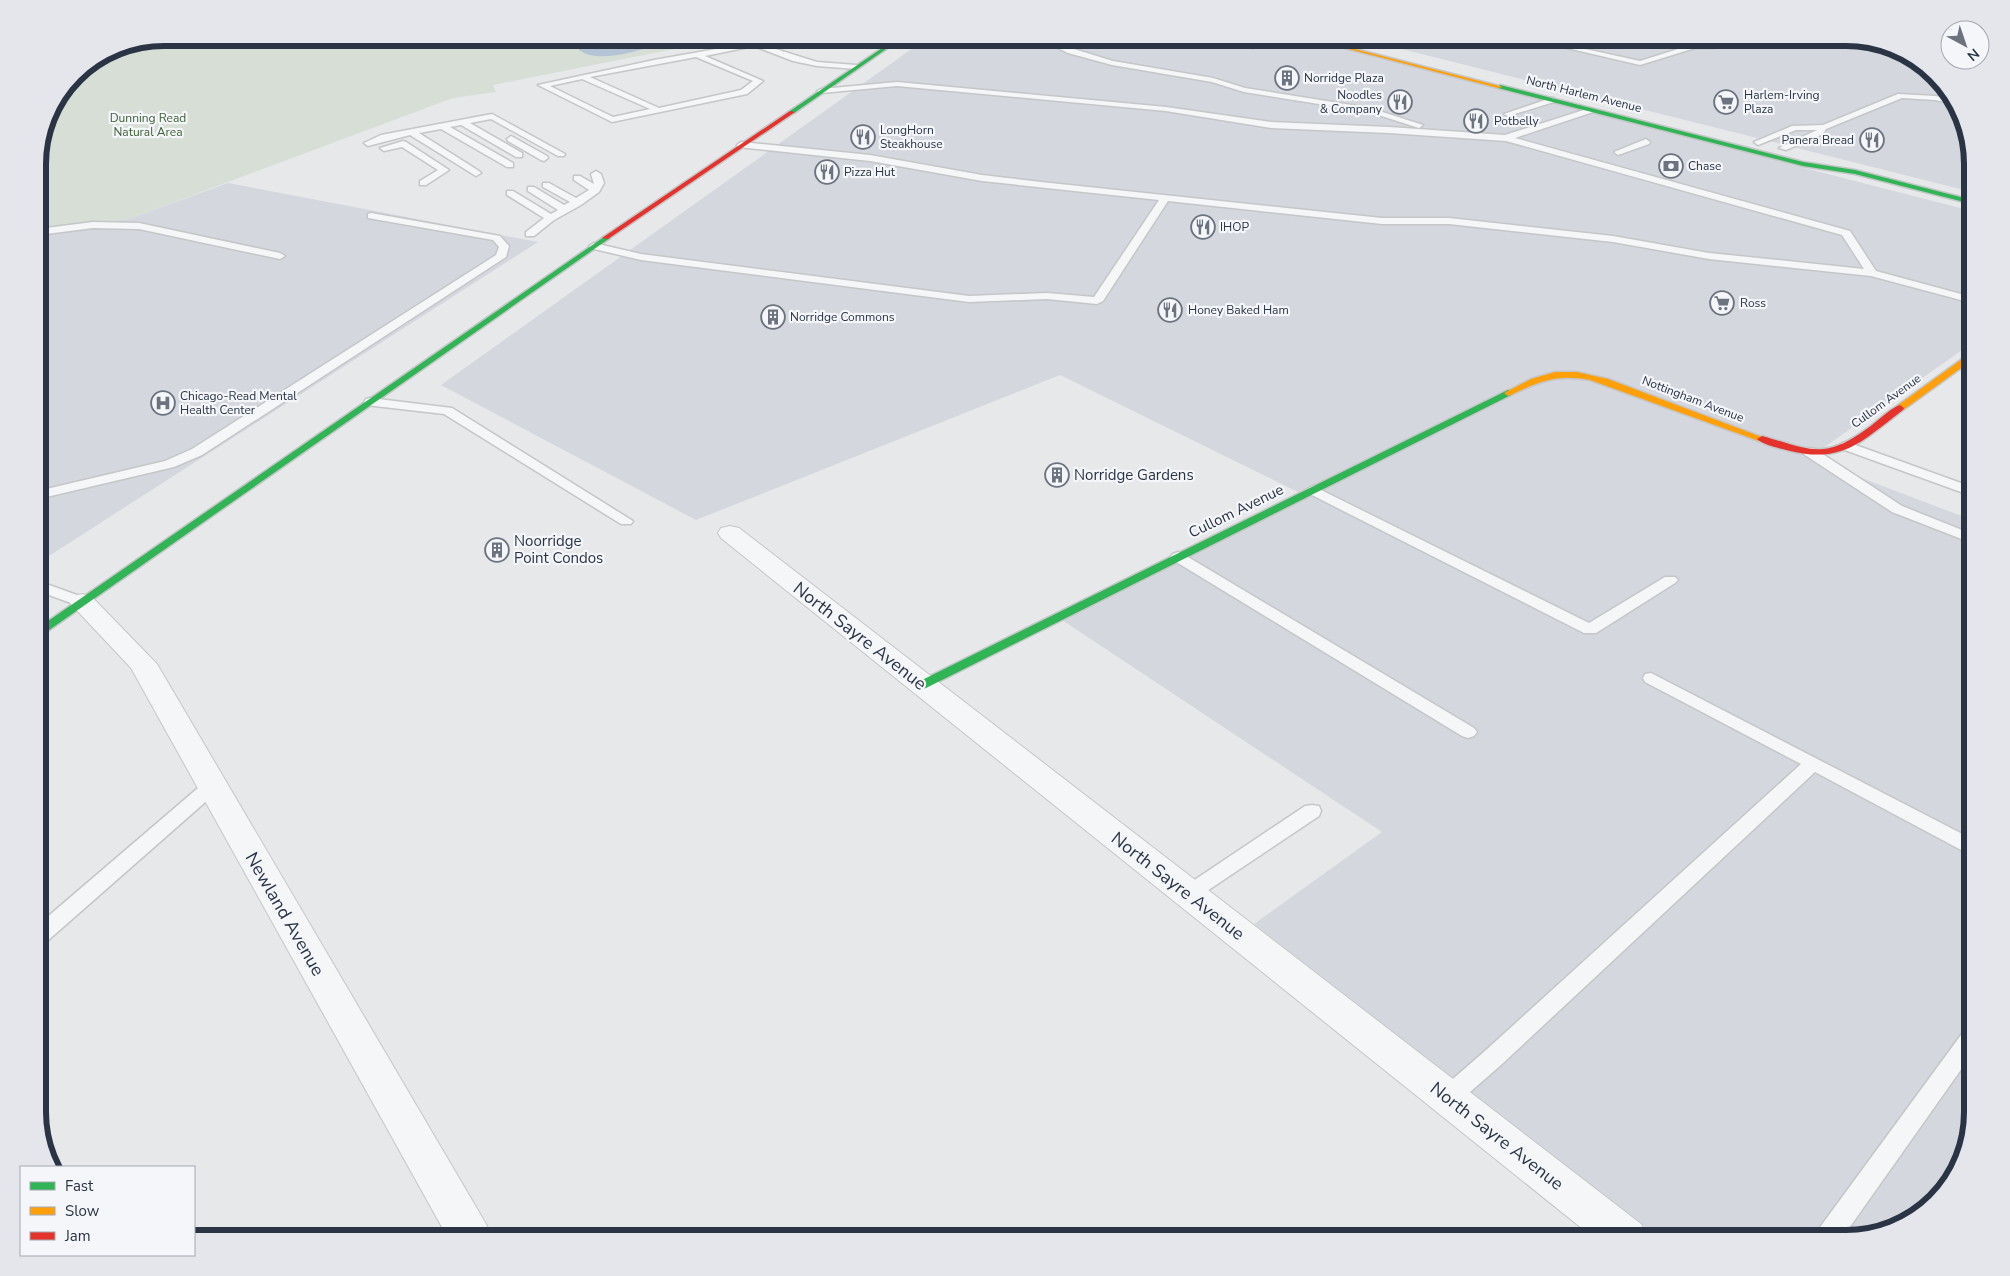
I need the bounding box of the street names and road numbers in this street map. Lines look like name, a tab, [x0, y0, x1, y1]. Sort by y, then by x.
street label: North Harlem Avenue	[1525, 72, 1643, 116]
street label: Cullom Avenue	[1848, 370, 1924, 432]
street label: Nottingham Avenue	[1640, 372, 1746, 426]
street label: Cullom Avenue	[1185, 479, 1287, 543]
street label: North Sayre Avenue	[788, 576, 932, 696]
street label: North Sayre Avenue	[1106, 826, 1250, 946]
street label: Newland Avenue	[240, 848, 330, 980]
street label: North Sayre Avenue	[1425, 1076, 1569, 1196]

